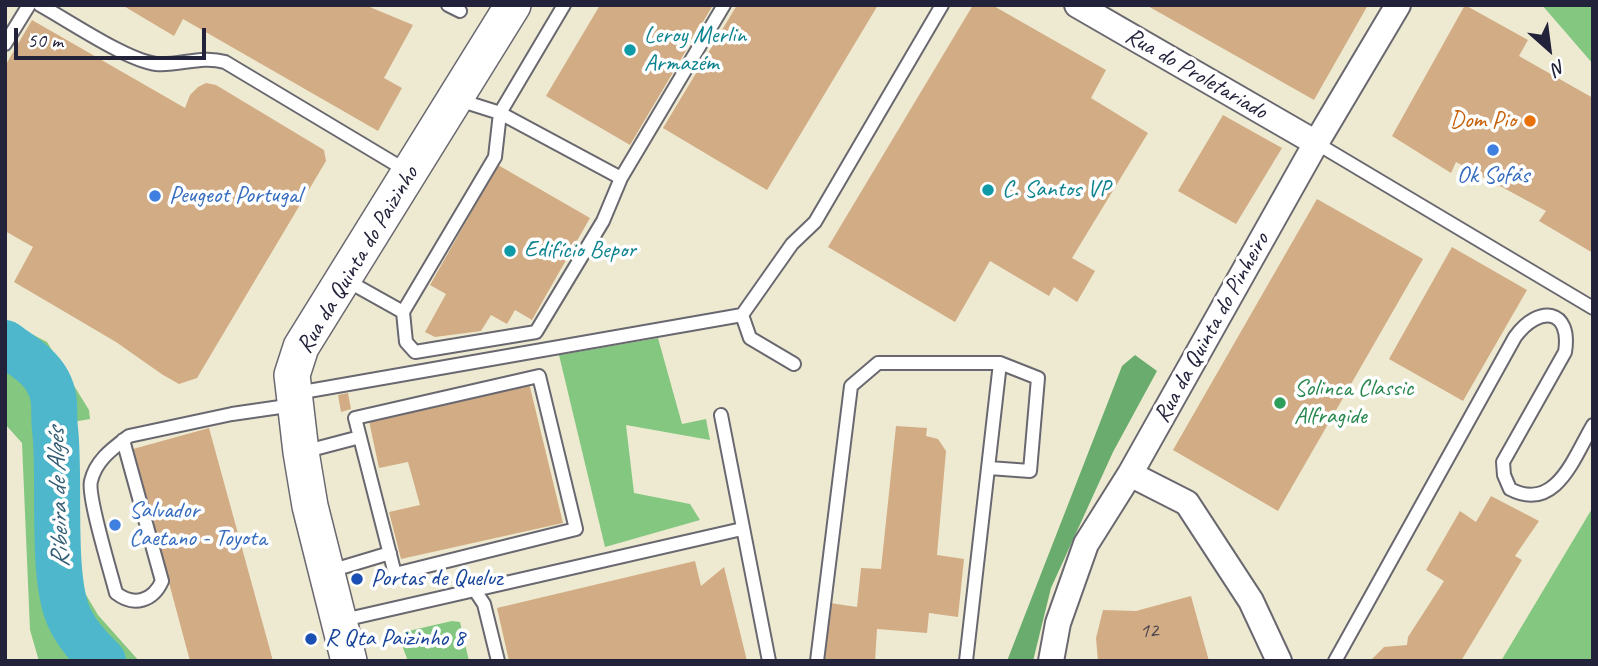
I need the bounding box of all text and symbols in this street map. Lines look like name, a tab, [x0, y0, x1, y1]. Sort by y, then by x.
scale bar	[18, 14, 210, 58]
north arrow	[1514, 14, 1584, 84]
place label: Leroy Merlin Armazém	[644, 22, 746, 78]
street label: Rua do Proletariado	[1120, 22, 1272, 126]
text: 50 m	[27, 27, 63, 53]
marker: Leroy Merlin Armazém	[622, 42, 638, 58]
text: N	[1548, 54, 1570, 81]
place label: Dom Pio	[1450, 107, 1516, 135]
marker: Dom Pio	[1522, 113, 1538, 129]
marker: Ok Sofás	[1485, 142, 1501, 158]
street label: Rua da Quinta do Paizinho	[291, 161, 425, 359]
place label: Ok Sofás	[1457, 162, 1529, 190]
place label: C. Santos VP	[1002, 176, 1110, 204]
place label: Peugeot Portugal	[169, 182, 302, 210]
marker: C. Santos VP	[980, 182, 996, 198]
marker: Peugeot Portugal	[147, 188, 163, 204]
street label: Rua da Quinta do Pinheiro	[1148, 228, 1276, 428]
place label: Edifício Bepor	[524, 237, 636, 265]
marker: Edifício Bepor	[502, 243, 518, 259]
place label: Solinca Classic Alfragide	[1294, 375, 1413, 431]
marker: Solinca Classic Alfragide	[1272, 395, 1288, 411]
water label: Ribeira de Algés	[41, 428, 77, 568]
place label: Salvador Caetano - Toyota	[129, 497, 267, 553]
marker: Salvador Caetano - Toyota	[107, 517, 123, 533]
place label: Portas de Queluz	[371, 565, 502, 593]
marker: Portas de Queluz	[349, 571, 365, 587]
house number: 12	[1140, 618, 1158, 644]
place label: R Qta Paizinho 8	[325, 625, 465, 653]
marker: R Qta Paizinho 8	[303, 631, 319, 647]

